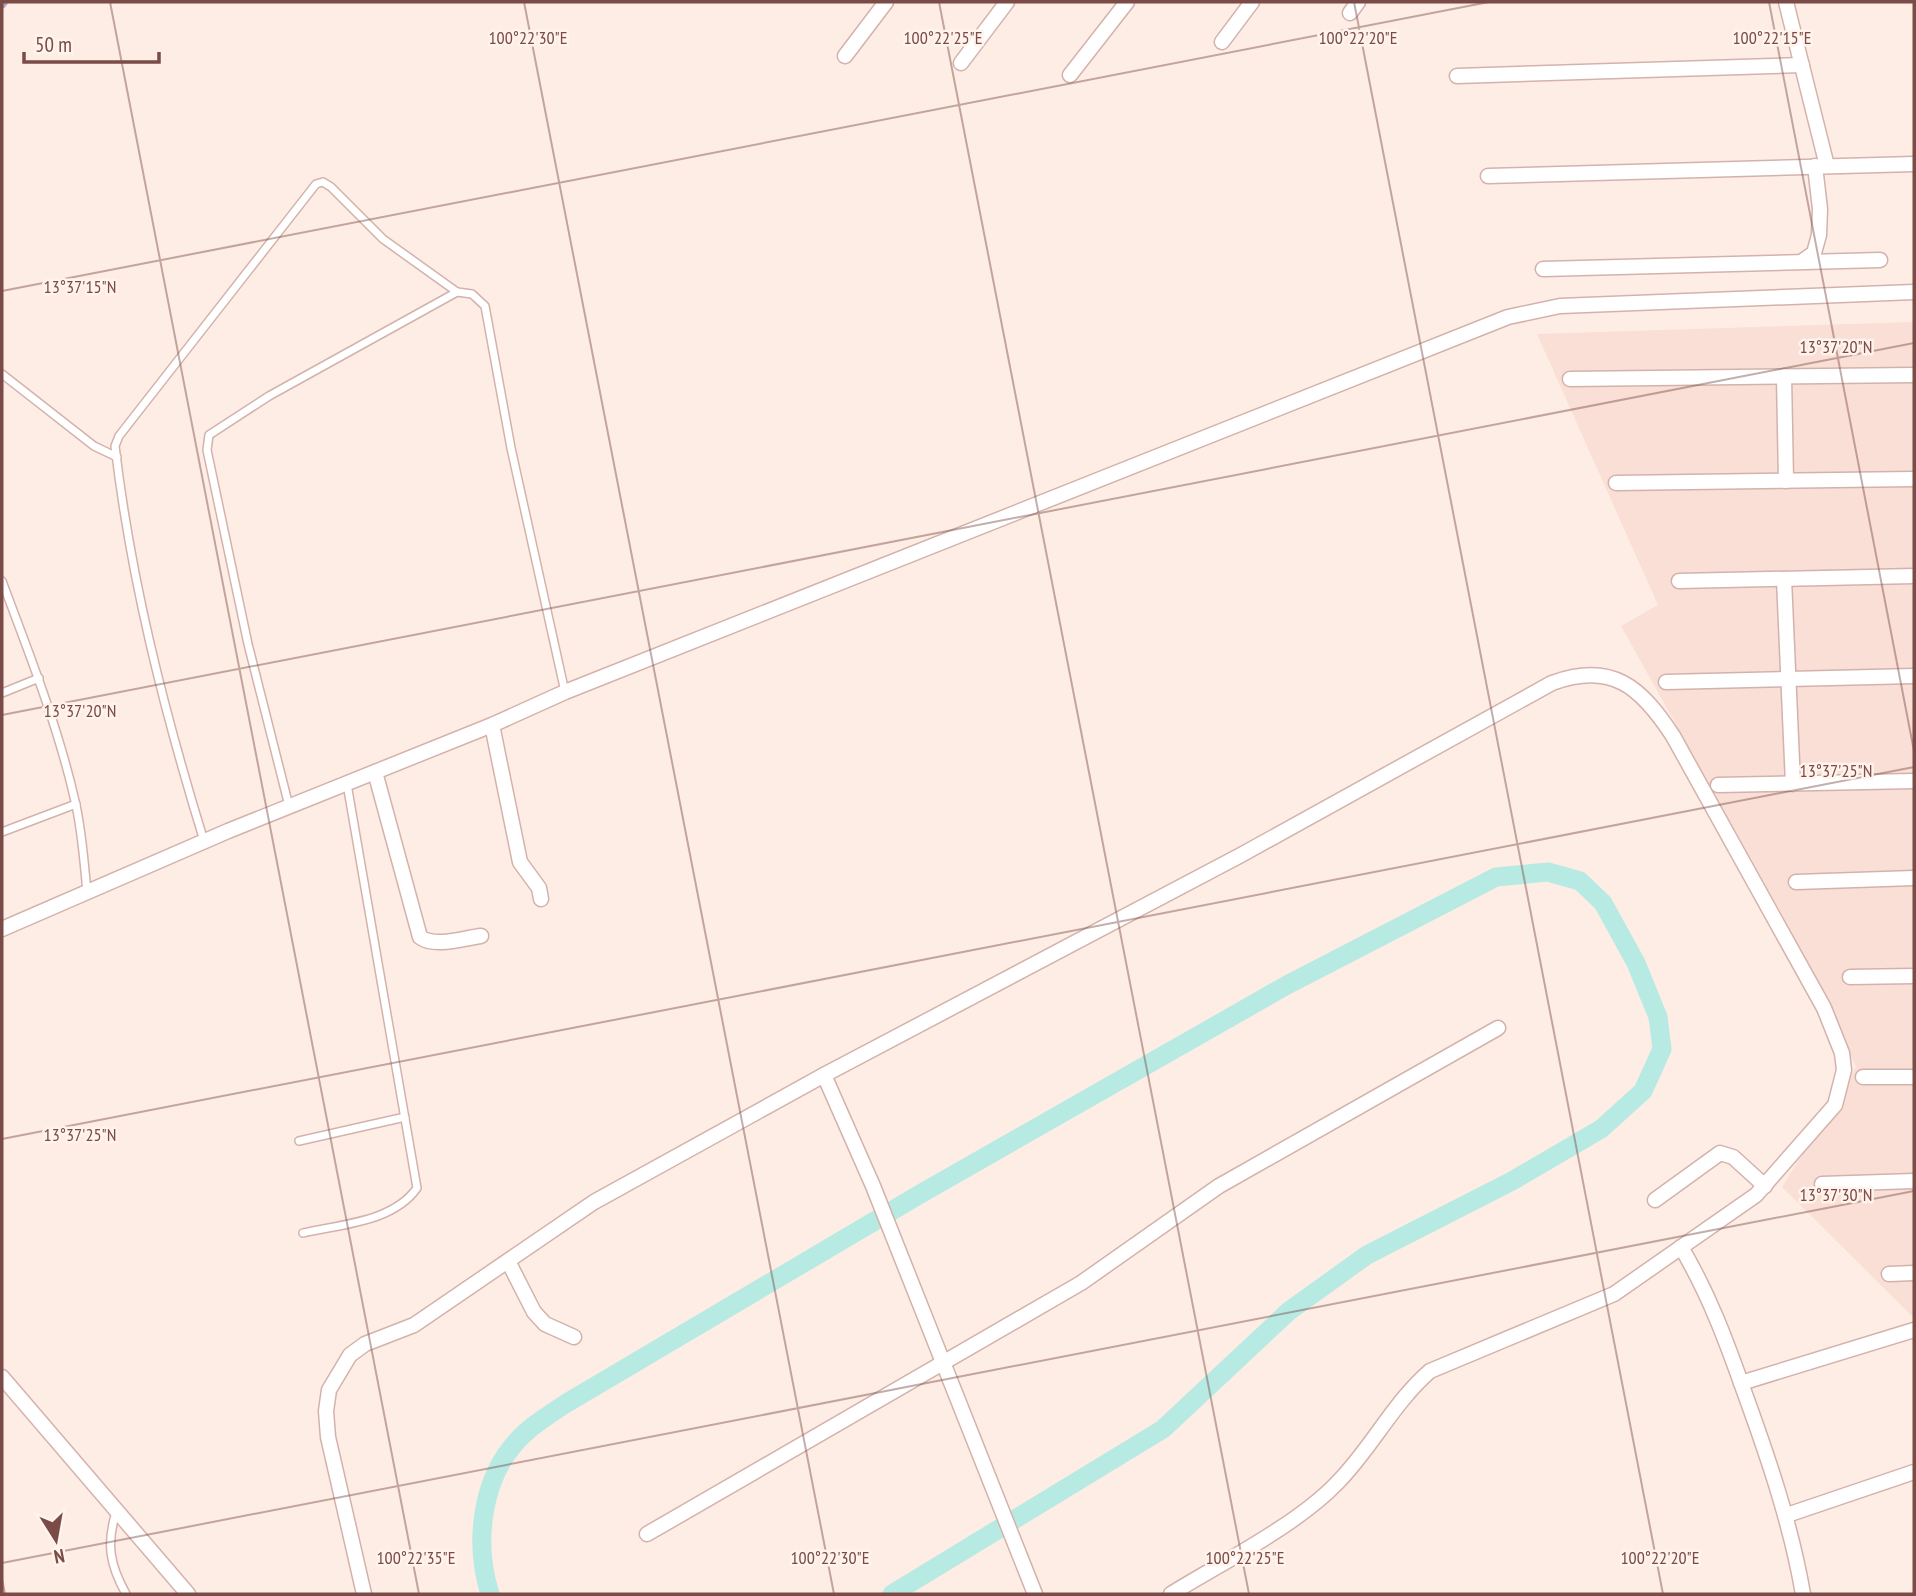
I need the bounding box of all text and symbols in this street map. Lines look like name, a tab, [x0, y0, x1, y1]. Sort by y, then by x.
scale bar	[24, 21, 159, 65]
text: 100°22'30"E	[489, 26, 567, 49]
text: 100°22'25"E	[904, 26, 982, 49]
text: 100°22'20"E	[1319, 26, 1397, 49]
text: 100°22'15"E	[1733, 26, 1811, 49]
text: 50 m	[35, 31, 72, 58]
text: 13°37'15"N	[44, 275, 116, 298]
text: 13°37'20"N	[1800, 335, 1872, 358]
text: 13°37'20"N	[44, 699, 116, 722]
text: 13°37'25"N	[1800, 759, 1872, 782]
text: 13°37'25"N	[44, 1123, 116, 1146]
text: 13°37'30"N	[1800, 1183, 1872, 1206]
north arrow	[21, 1505, 91, 1575]
text: N	[52, 1544, 67, 1569]
text: 100°22'35"E	[377, 1546, 455, 1569]
text: 100°22'30"E	[791, 1546, 869, 1569]
text: 100°22'25"E	[1206, 1546, 1284, 1569]
text: 100°22'20"E	[1621, 1546, 1699, 1569]

